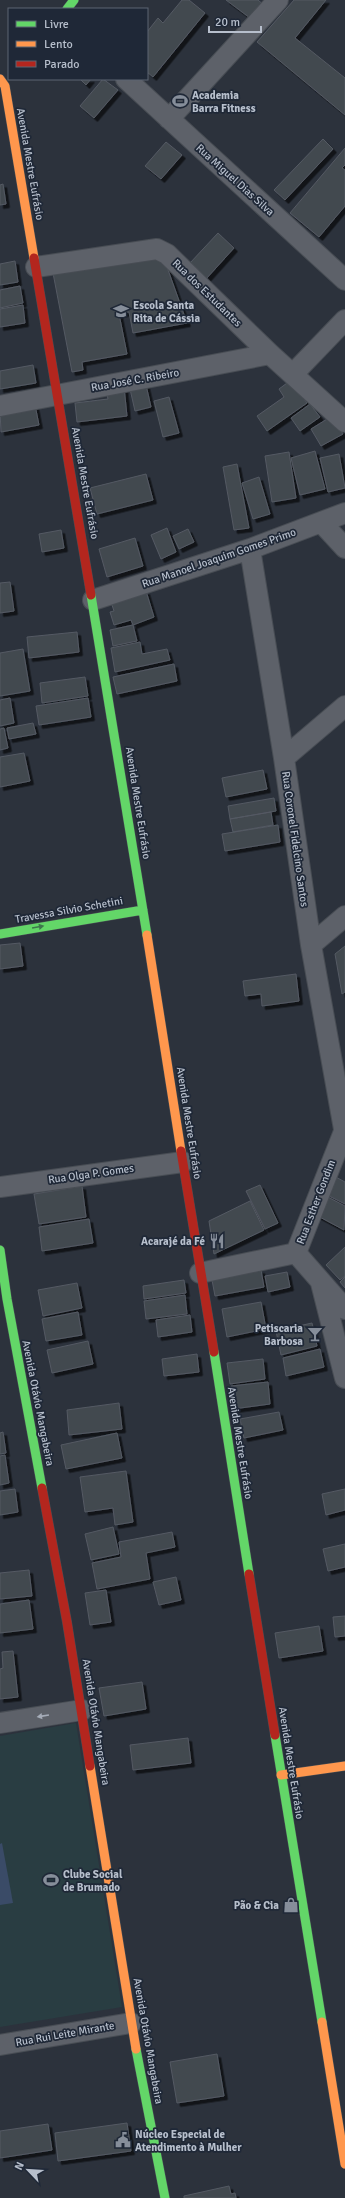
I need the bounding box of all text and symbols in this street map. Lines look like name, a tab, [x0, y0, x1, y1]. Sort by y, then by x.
legend	[8, 8, 148, 80]
scale bar	[209, 8, 261, 34]
text: 20 m	[215, 15, 240, 30]
text: Livre	[44, 17, 69, 32]
text: Lento	[44, 37, 73, 52]
text: Parado	[44, 57, 80, 72]
place label: Academia Barra Fitness	[192, 89, 256, 115]
sports icon: Academia Barra Fitness	[171, 92, 189, 110]
street label: Avenida Mestre Eufrásio	[14, 107, 46, 221]
street label: Rua Miguel Dias Silva	[193, 141, 277, 219]
street label: Rua dos Estudantes	[170, 257, 245, 330]
place label: Escola Santa Rita de Cássia	[133, 299, 200, 325]
school or university icon: Escola Santa Rita de Cássia	[112, 302, 130, 320]
street label: Rua José C. Ribeiro	[90, 366, 180, 394]
street label: Avenida Mestre Eufrásio	[69, 426, 101, 540]
street label: Rua Manoel Joaquim Gomes Primo	[140, 525, 298, 591]
street label: Avenida Mestre Eufrásio	[123, 746, 153, 860]
street label: Rua Coronel Fidelcino Santos	[279, 770, 311, 908]
street label: Travessa Silvio Schetini	[14, 894, 124, 926]
one-way arrow	[32, 924, 45, 930]
street label: Avenida Mestre Eufrásio	[174, 1066, 204, 1180]
street label: Rua Esther Gondim	[294, 1158, 338, 1246]
street label: Rua Olga P. Gomes	[47, 1162, 135, 1186]
restaurant icon: Acarajé da Fé	[208, 1232, 226, 1250]
place label: Acarajé da Fé	[141, 1235, 206, 1248]
place label: Petiscaria Barbosa	[255, 1322, 303, 1348]
bar icon: Petiscaria Barbosa	[306, 1325, 324, 1343]
street label: Avenida Otávio Mangabeira	[19, 1339, 57, 1467]
street label: Avenida Mestre Eufrásio	[225, 1386, 255, 1500]
street label: Avenida Otávio Mangabeira	[80, 1658, 112, 1787]
street label: Avenida Mestre Eufrásio	[276, 1706, 306, 1820]
one-way arrow	[37, 1713, 49, 1719]
place label: Clube Social de Brumado	[63, 1868, 123, 1894]
sports icon: Clube Social de Brumado	[42, 1871, 60, 1889]
shop icon: Pão & Cia	[282, 1896, 300, 1914]
place label: Pão & Cia	[234, 1899, 279, 1912]
street label: Avenida Otávio Mangabeira	[130, 1977, 166, 2106]
street label: Rua Rui Leite Mirante	[14, 2019, 116, 2049]
place label: Núcleo Especial de Atendimento à Mulher	[135, 2128, 242, 2154]
public building icon: Núcleo Especial de Atendimento à Mulher	[114, 2131, 132, 2149]
north arrow	[8, 2150, 48, 2190]
text: N	[12, 2160, 27, 2172]

